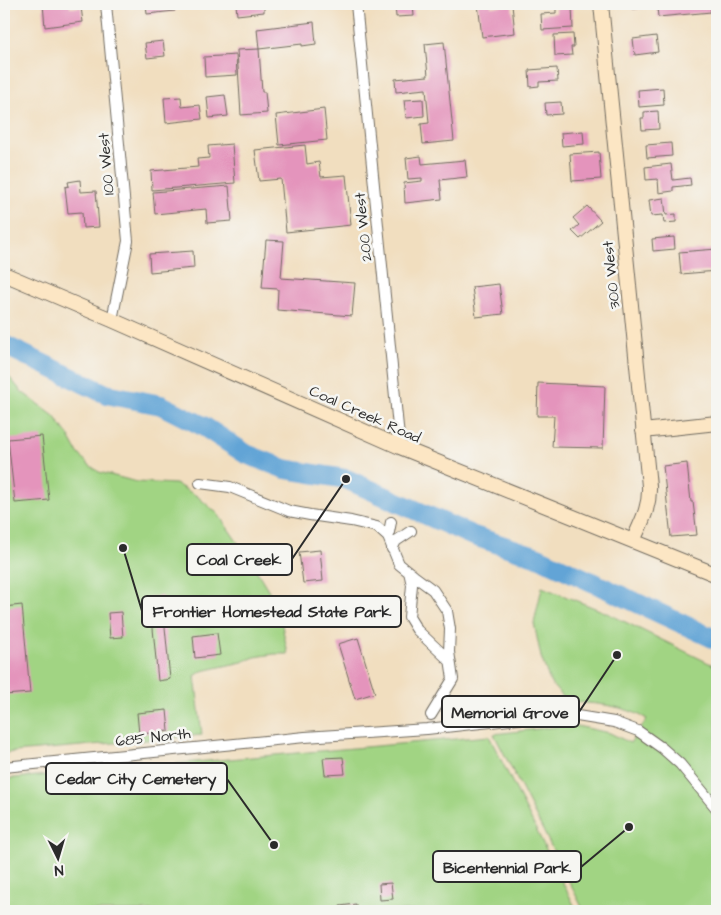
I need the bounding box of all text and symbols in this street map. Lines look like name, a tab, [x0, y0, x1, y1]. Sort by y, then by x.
street label: 100 West	[93, 132, 120, 196]
street label: 200 West	[349, 191, 378, 263]
street label: 300 West	[597, 240, 626, 310]
street label: Coal Creek Road	[306, 380, 424, 449]
callout: Coal Creek	[187, 544, 292, 575]
text: Coal Creek	[197, 549, 282, 571]
callout: Frontier Homestead State Park	[142, 596, 401, 627]
text: Frontier Homestead State Park	[153, 601, 392, 623]
callout: Memorial Grove	[442, 696, 579, 727]
text: Memorial Grove	[451, 702, 569, 724]
street label: 685 North	[114, 723, 192, 752]
callout: Cedar City Cemetery	[46, 763, 227, 794]
text: Cedar City Cemetery	[56, 768, 217, 791]
north arrow	[32, 832, 82, 882]
callout: Bicentennial Park	[433, 851, 581, 882]
text: Bicentennial Park	[443, 857, 571, 879]
text: N	[54, 860, 64, 880]

